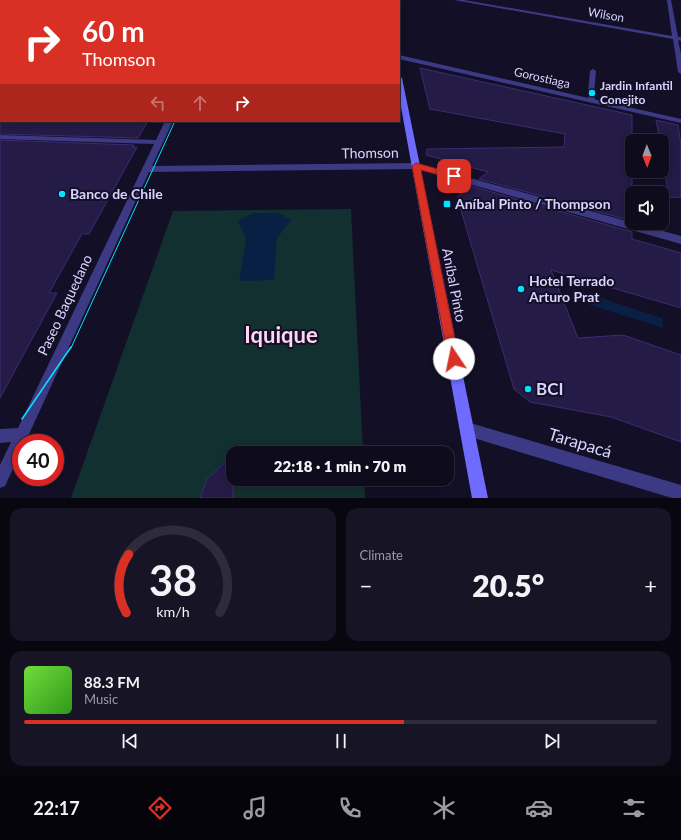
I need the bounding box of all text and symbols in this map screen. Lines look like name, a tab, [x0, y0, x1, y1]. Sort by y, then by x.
street label: Wilson	[587, 4, 626, 25]
text: 60 m	[82, 14, 145, 48]
icon: right	[16, 16, 68, 68]
text: Thomson	[82, 48, 156, 70]
street label: Gorostiaga	[513, 64, 572, 91]
place label: Jardin Infantil Conejito	[600, 78, 673, 107]
marker: Jardin Infantil Conejito	[587, 88, 597, 98]
icon: left	[147, 92, 169, 114]
icon: ahead	[189, 92, 211, 114]
icon: right	[231, 92, 253, 114]
north arrow	[625, 134, 669, 178]
map controls	[625, 134, 669, 230]
street label: Thomson	[341, 144, 399, 161]
pin	[437, 159, 471, 193]
icon: arrive	[443, 165, 465, 187]
place label: Banco de Chile	[70, 185, 163, 202]
button: sound	[625, 186, 669, 230]
marker: Banco de Chile	[57, 189, 67, 199]
place label: Aníbal Pinto / Thompson	[454, 195, 611, 212]
marker: Aníbal Pinto / Thompson	[442, 199, 452, 209]
street label: Aníbal Pinto	[439, 247, 470, 323]
street label: Paseo Baquedano	[34, 251, 95, 358]
place label: Hotel Terrado Arturo Prat	[528, 272, 614, 305]
marker: Hotel Terrado Arturo Prat	[516, 284, 526, 294]
district label: Iquique	[244, 321, 318, 348]
position arrow	[433, 338, 475, 380]
place label: BCI	[536, 378, 563, 399]
marker: BCI	[523, 384, 533, 394]
street label: Tarapacá	[546, 423, 615, 462]
speed limit sign: 40	[12, 434, 64, 486]
text: 22:18 · 1 min · 70 m	[274, 457, 406, 475]
text: Climate	[360, 547, 403, 563]
text: 38	[149, 554, 197, 604]
text: 20.5°	[472, 567, 544, 603]
text: −	[360, 572, 372, 599]
text: +	[644, 572, 657, 599]
text: km/h	[156, 602, 189, 619]
text: 88.3 FM	[84, 673, 140, 691]
text: Music	[84, 691, 118, 707]
icon: previous	[119, 730, 141, 752]
icon: pause	[330, 730, 352, 752]
icon: next	[541, 730, 563, 752]
icon: directions	[146, 794, 174, 822]
icon: music	[241, 794, 269, 822]
icon: phone	[336, 794, 364, 822]
icon: climate	[430, 794, 458, 822]
icon: car	[525, 794, 553, 822]
icon: filters	[620, 794, 648, 822]
text: 22:17	[33, 797, 80, 819]

